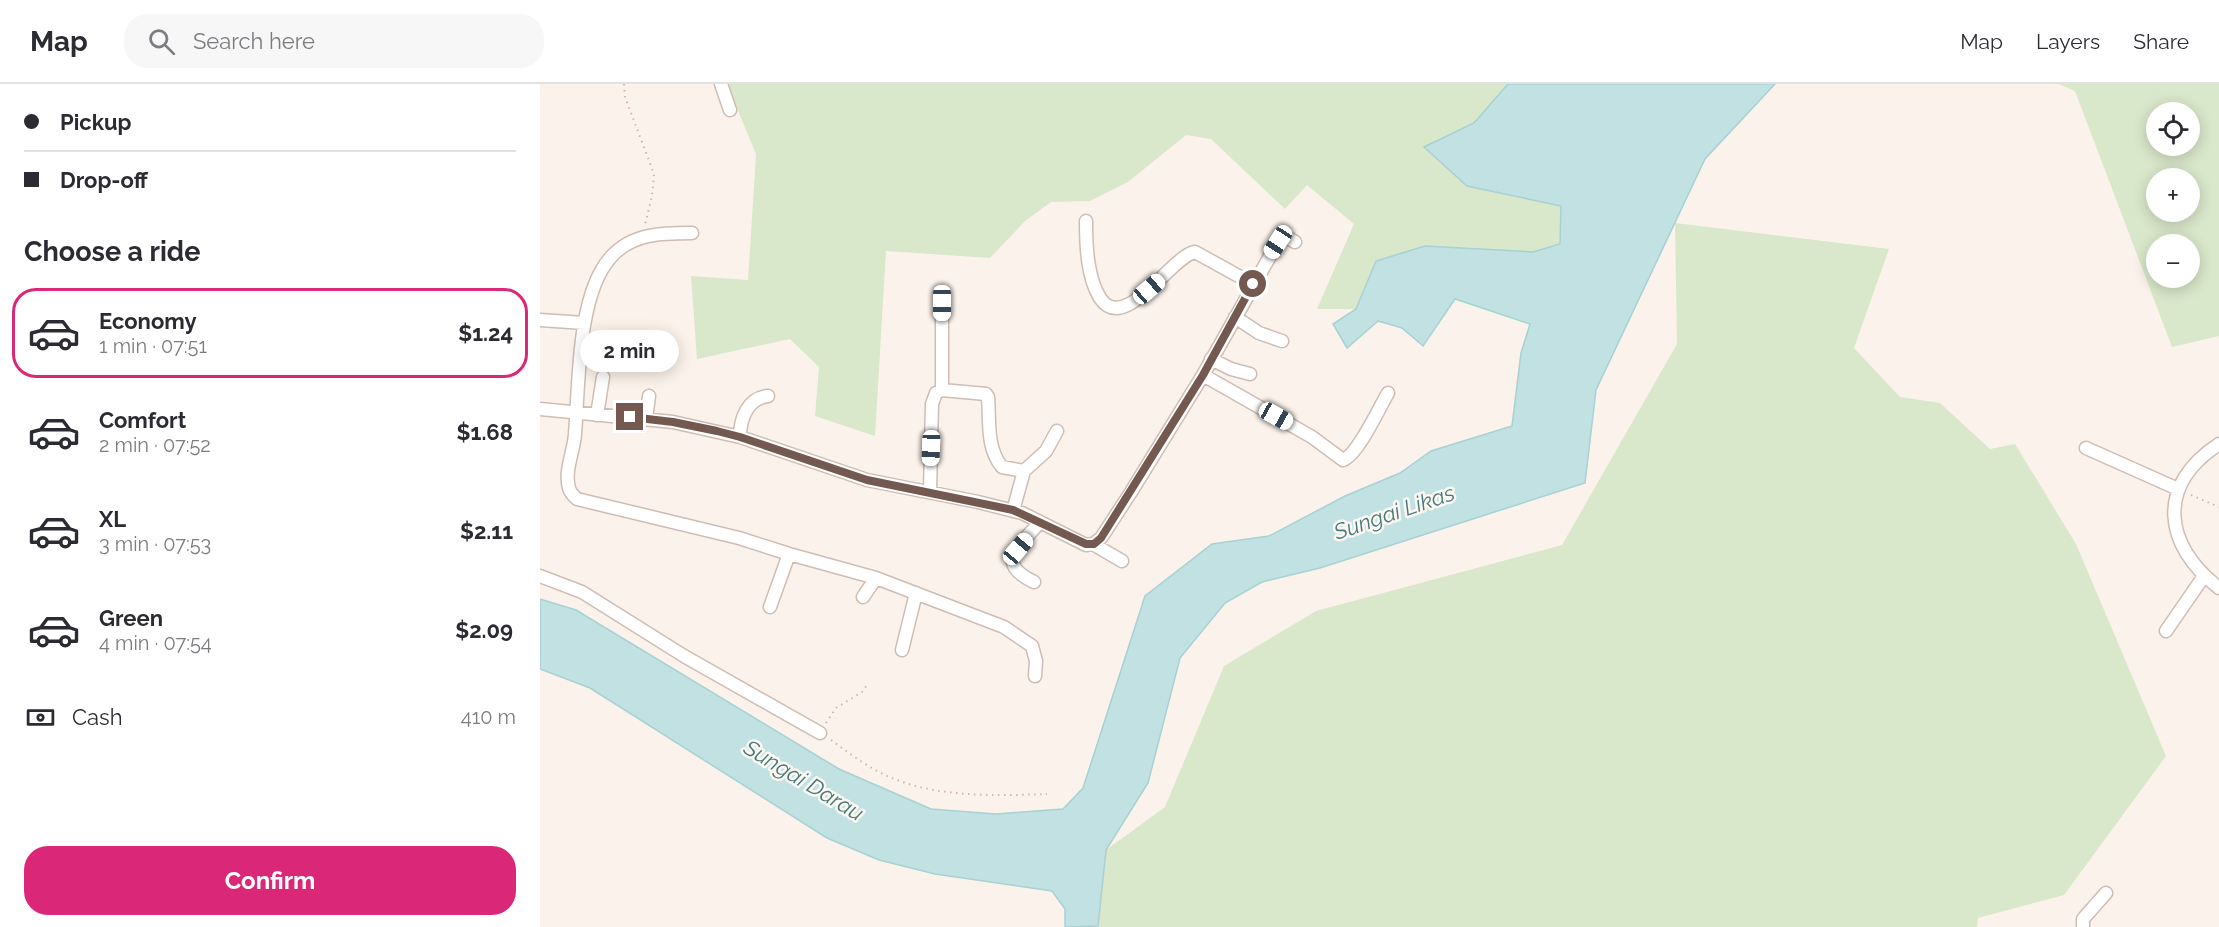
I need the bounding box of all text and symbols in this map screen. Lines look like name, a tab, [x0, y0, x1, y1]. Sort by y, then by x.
search box	[124, 14, 544, 68]
text: Map	[30, 25, 88, 58]
icon: search	[145, 25, 178, 58]
text: Search here	[193, 28, 315, 54]
text: Map	[1960, 29, 2003, 54]
text: Layers	[2036, 29, 2100, 54]
text: Share	[2133, 29, 2189, 54]
map controls	[2146, 102, 2200, 288]
button: locate	[2146, 102, 2200, 156]
text: Pickup	[60, 109, 132, 135]
text: Drop-off	[60, 167, 148, 193]
button: +	[2146, 168, 2200, 222]
car	[1261, 222, 1295, 262]
button: −	[2146, 234, 2200, 288]
text: Choose a ride	[24, 236, 200, 267]
car	[1130, 270, 1168, 308]
route start	[1239, 270, 1266, 297]
car	[933, 285, 951, 321]
icon: car	[27, 306, 81, 360]
text: Economy	[99, 308, 197, 334]
text: $1.24	[458, 320, 513, 346]
callout: 2 min	[580, 330, 680, 372]
text: 1 min · 07:51	[99, 334, 207, 358]
text: 2 min	[604, 339, 655, 363]
car	[1256, 399, 1296, 433]
route end	[616, 403, 643, 430]
icon: car	[27, 405, 81, 459]
text: Comfort	[99, 407, 186, 433]
text: $1.68	[457, 419, 513, 445]
car	[921, 430, 941, 466]
text: 2 min · 07:52	[99, 433, 211, 457]
water label: Sungai Likas	[1329, 479, 1458, 545]
icon: car	[27, 504, 81, 558]
text: XL	[99, 506, 126, 532]
text: $2.11	[460, 518, 513, 544]
car	[1000, 529, 1036, 569]
text: 3 min · 07:53	[99, 532, 211, 556]
icon: car	[27, 603, 81, 657]
text: Green	[99, 605, 163, 631]
text: $2.09	[455, 617, 513, 643]
text: 4 min · 07:54	[99, 631, 212, 655]
icon: cash	[24, 701, 57, 734]
text: Cash	[72, 704, 123, 730]
text: 410 m	[461, 705, 516, 729]
water label: Sungai Darau	[738, 734, 869, 826]
button: Confirm	[24, 846, 516, 915]

